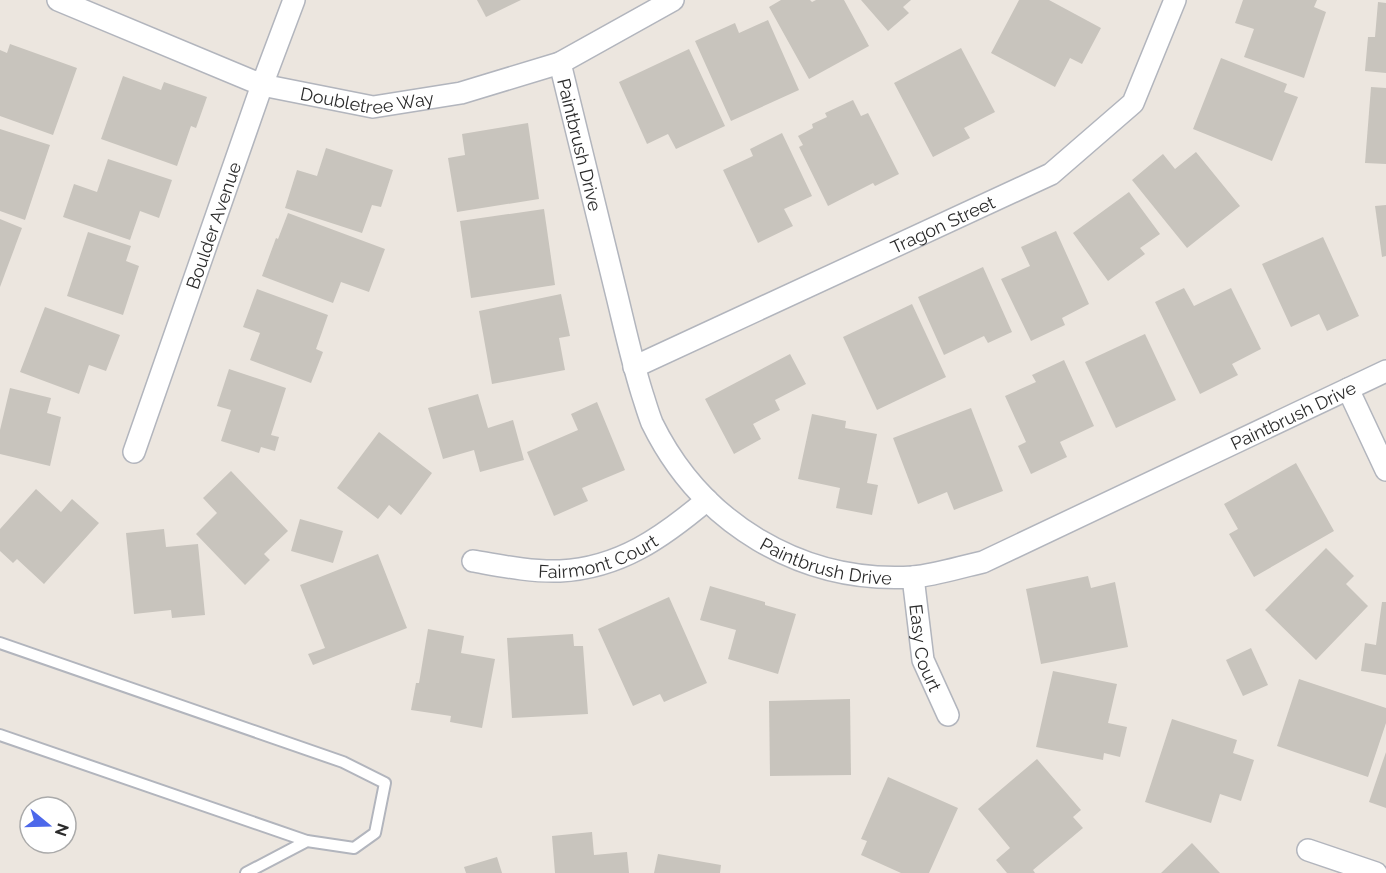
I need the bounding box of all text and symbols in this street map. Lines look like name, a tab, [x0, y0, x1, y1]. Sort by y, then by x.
street label: Paintbrush Drive	[554, 76, 606, 214]
street label: Doubletree Way	[299, 82, 436, 118]
street label: Boulder Avenue	[181, 159, 245, 292]
street label: Tragon Street	[887, 191, 998, 257]
street label: Paintbrush Drive	[1227, 376, 1359, 454]
street label: Fairmont Court	[538, 530, 661, 582]
street label: Paintbrush Drive	[757, 533, 893, 588]
street label: Easy Court	[906, 603, 946, 694]
north arrow	[18, 795, 78, 855]
text: N	[51, 821, 73, 839]

